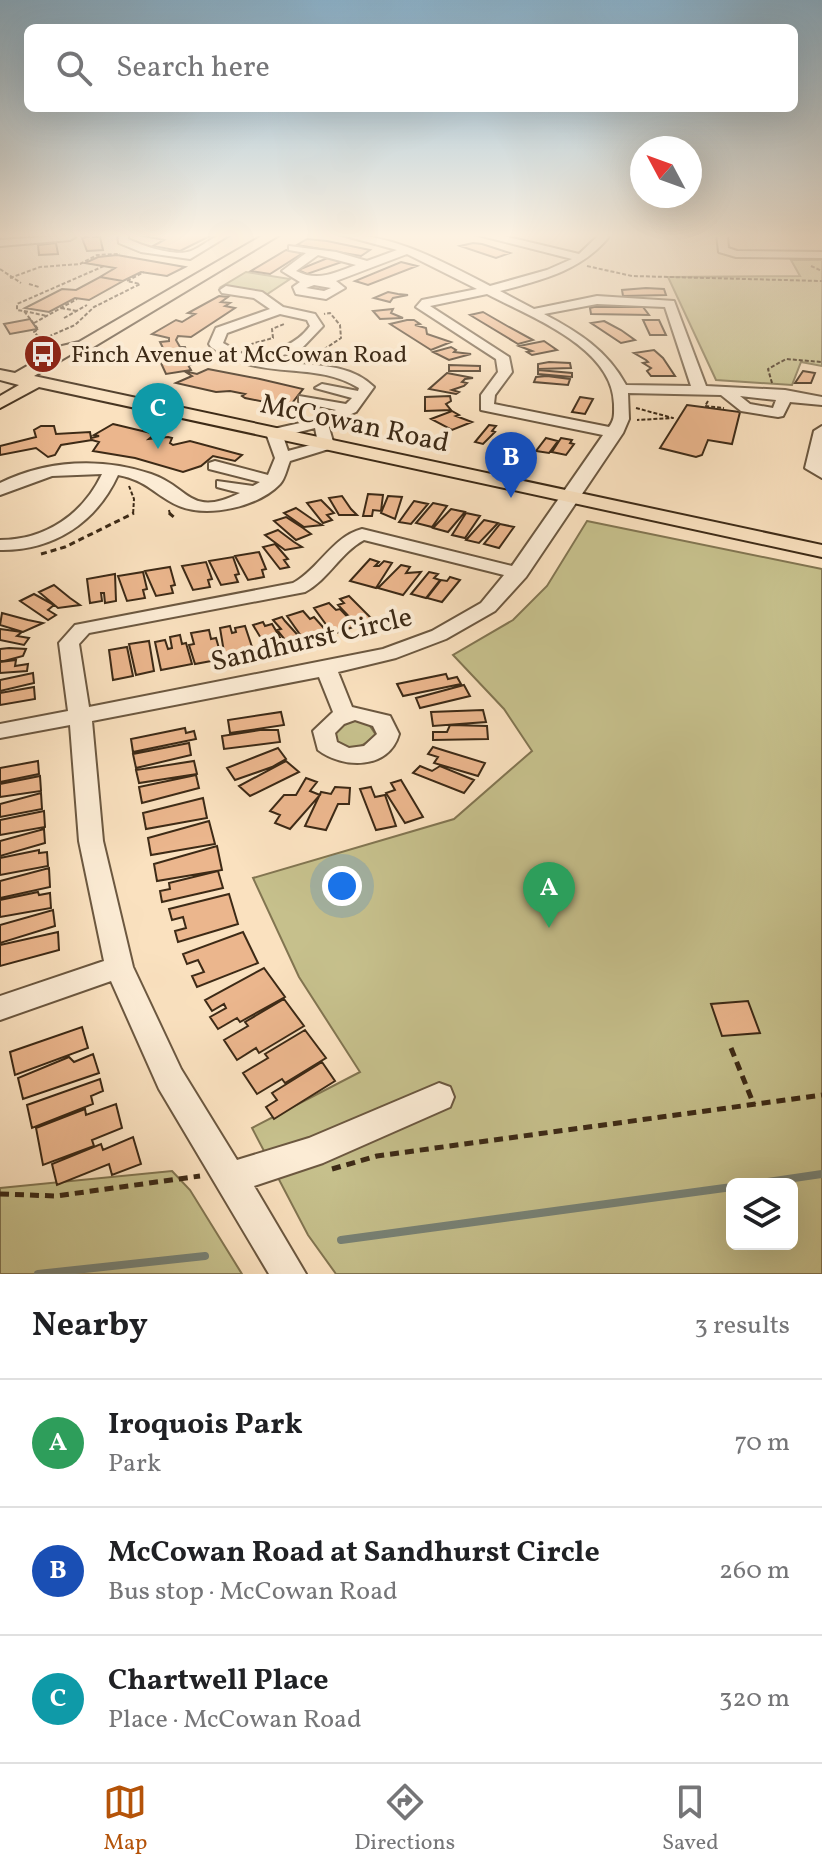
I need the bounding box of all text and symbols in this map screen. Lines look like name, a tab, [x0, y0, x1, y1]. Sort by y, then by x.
search box	[24, 24, 798, 112]
icon: search	[52, 46, 96, 90]
text: Search here	[116, 47, 270, 89]
north arrow	[630, 136, 702, 208]
bus stop icon: Finch Avenue at McCowan Road	[22, 333, 64, 375]
place label: Finch Avenue at McCowan Road	[71, 339, 407, 373]
pin: C	[132, 383, 184, 449]
street label: McCowan Road	[256, 385, 452, 463]
pin: B	[485, 432, 537, 498]
street label: Sandhurst Circle	[207, 598, 416, 683]
pin: A	[523, 862, 575, 928]
your location	[322, 866, 362, 906]
map controls	[726, 1178, 798, 1250]
button: layers	[726, 1178, 798, 1250]
text: Nearby	[32, 1303, 148, 1350]
text: 3 results	[694, 1308, 790, 1344]
text: Iroquois Park	[108, 1404, 303, 1446]
text: A	[49, 1425, 67, 1461]
text: 70 m	[735, 1425, 790, 1461]
text: Park	[108, 1446, 161, 1482]
text: McCowan Road at Sandhurst Circle	[108, 1532, 600, 1574]
text: B	[49, 1553, 67, 1589]
text: 260 m	[719, 1553, 790, 1589]
text: Bus stop · McCowan Road	[108, 1574, 398, 1610]
text: Chartwell Place	[108, 1660, 329, 1702]
text: C	[50, 1681, 66, 1717]
text: 320 m	[719, 1681, 790, 1717]
text: Place · McCowan Road	[108, 1702, 362, 1738]
tab: Map	[103, 1780, 147, 1859]
tab: Directions	[354, 1780, 455, 1859]
tab: Saved	[662, 1780, 719, 1859]

